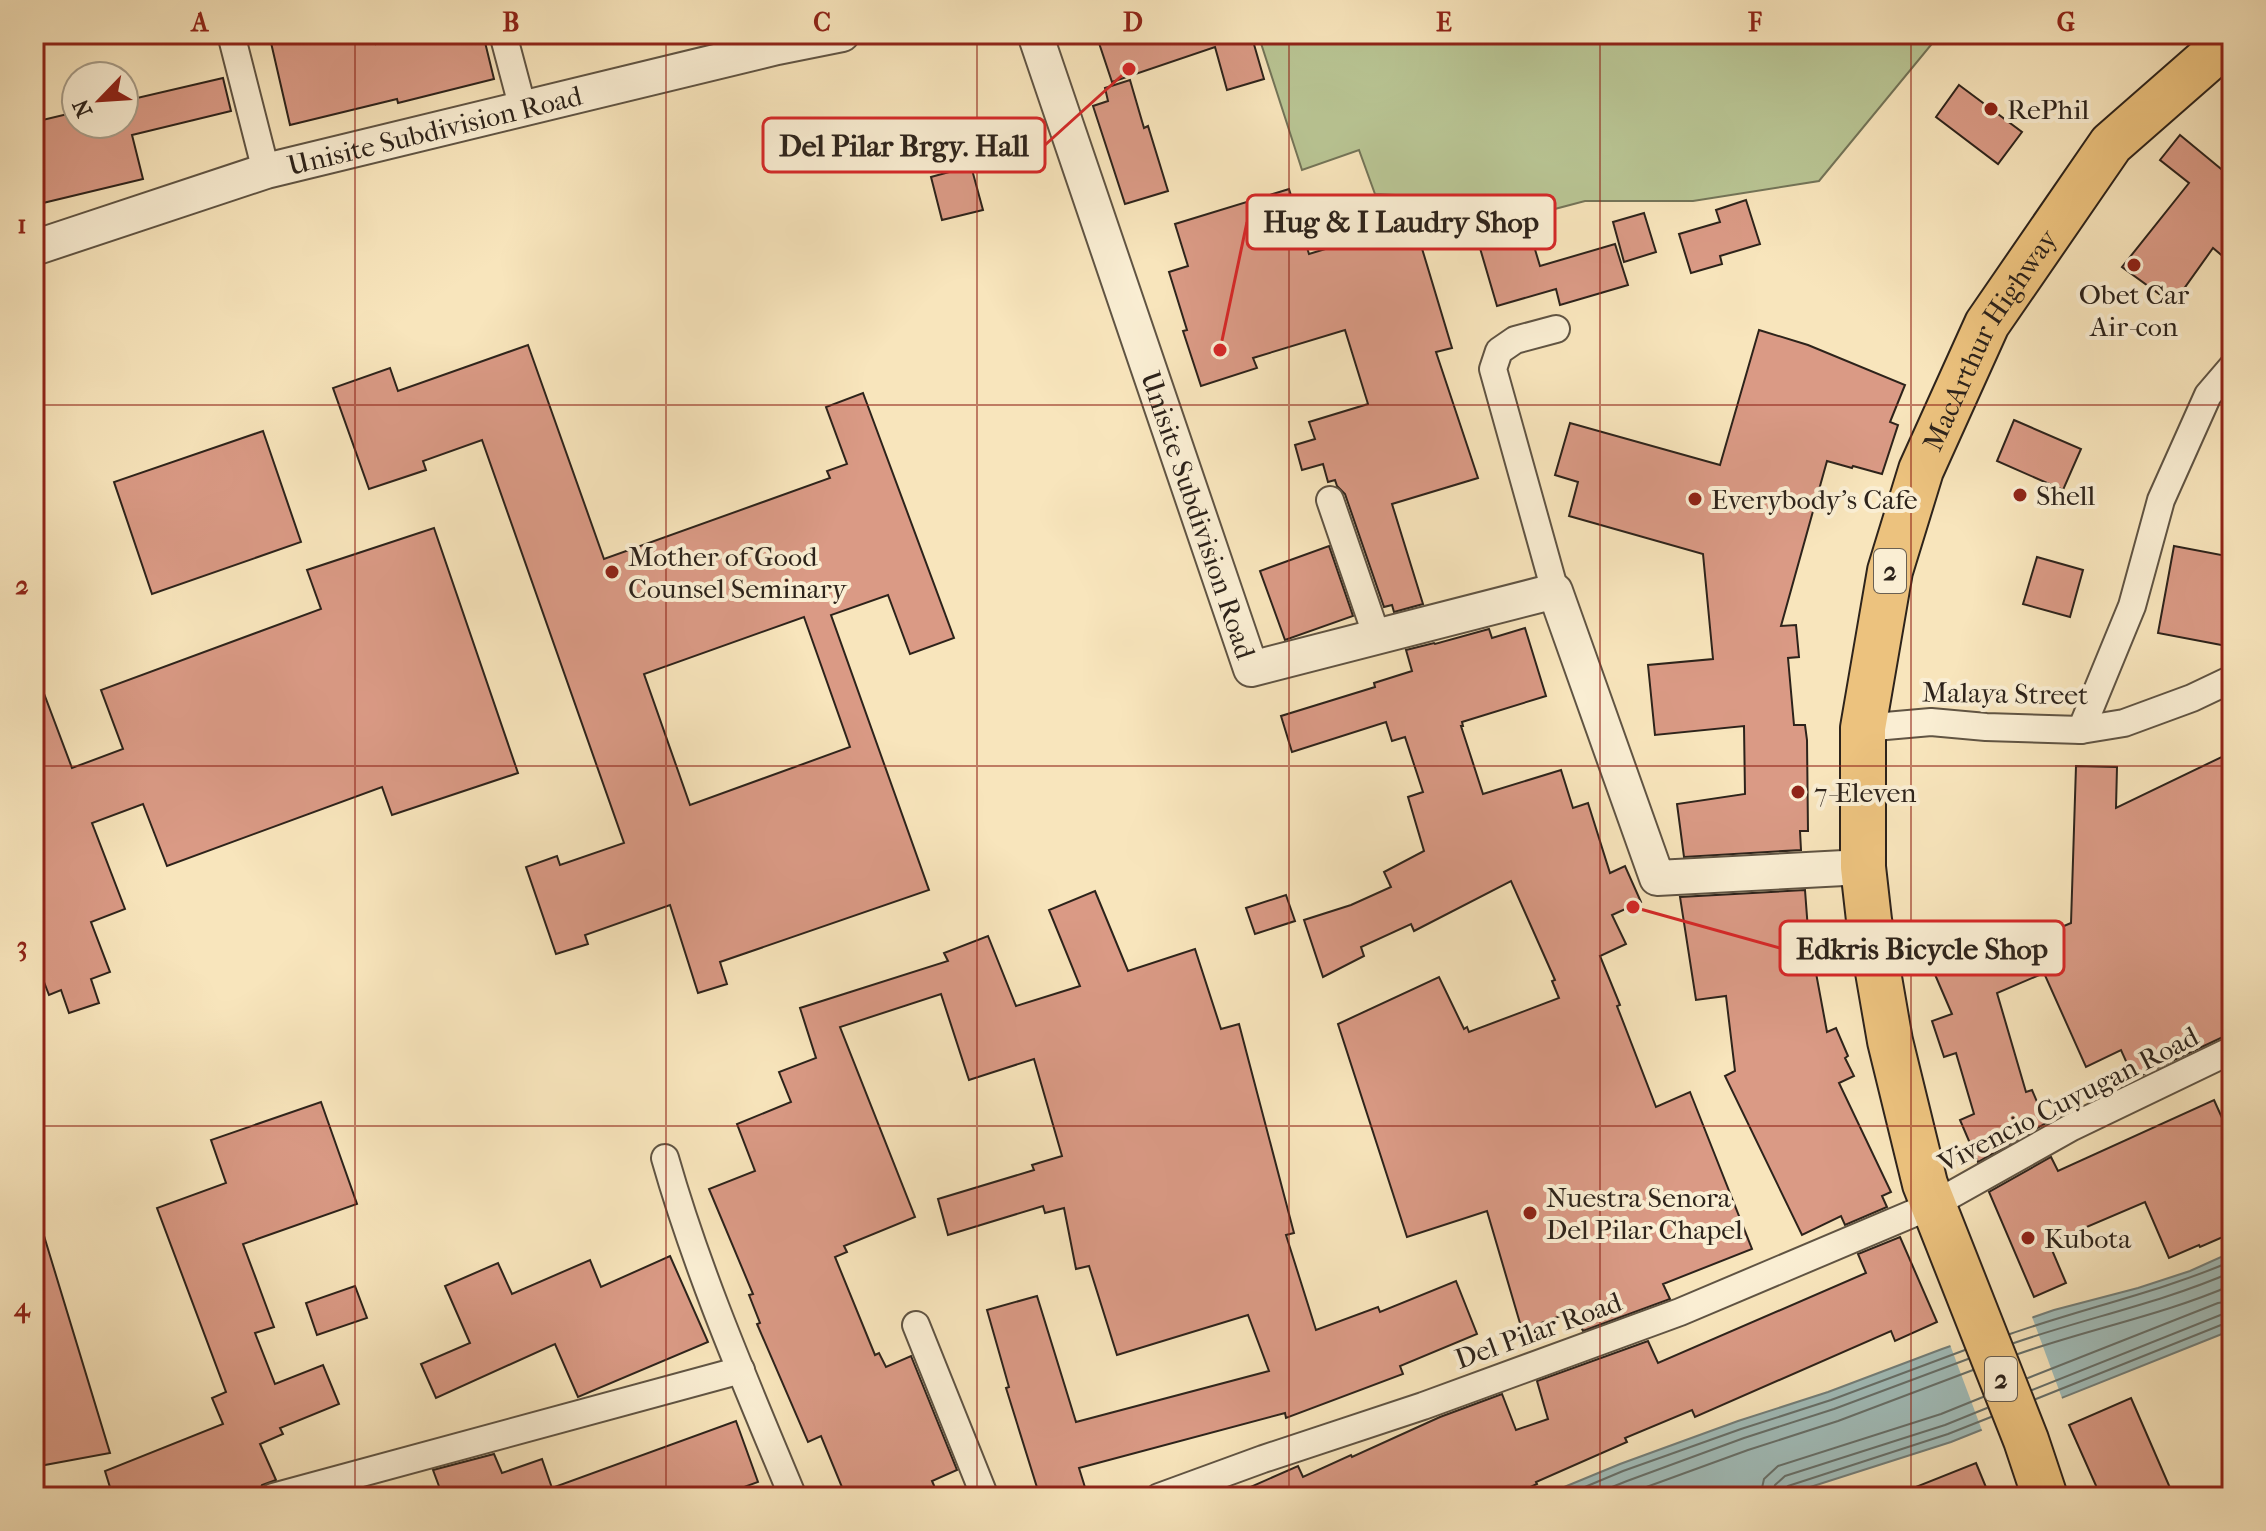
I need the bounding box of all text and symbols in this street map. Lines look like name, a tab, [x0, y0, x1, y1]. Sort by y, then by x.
text: A	[190, 7, 210, 38]
text: B	[503, 7, 520, 38]
text: C	[813, 7, 831, 38]
text: D	[1123, 7, 1143, 38]
text: E	[1436, 7, 1452, 38]
text: F	[1747, 7, 1762, 38]
text: G	[2057, 7, 2075, 38]
north arrow	[60, 60, 140, 140]
street label: Unisite Subdivision Road	[284, 79, 586, 182]
place label: RePhil	[2007, 93, 2089, 126]
text: N	[67, 95, 98, 121]
marker: RePhil	[1982, 100, 2000, 118]
callout: Del Pilar Brgy. Hall	[763, 118, 1045, 172]
text: Del Pilar Brgy. Hall	[779, 129, 1030, 164]
callout: Hug & I Laudry Shop	[1247, 195, 1555, 249]
text: Hug & I Laudry Shop	[1263, 205, 1539, 240]
text: 1	[17, 209, 27, 240]
street label: MacArthur Highway	[1916, 222, 2065, 456]
marker: Obet Car Air-con	[2125, 256, 2143, 274]
place label: Obet Car Air-con	[2079, 278, 2189, 343]
street label: Unisite Subdivision Road	[1134, 367, 1263, 664]
place label: Shell	[2036, 479, 2096, 512]
place label: Everybody's Cafe	[1711, 483, 1918, 516]
marker: Shell	[2011, 486, 2029, 504]
marker: Everybody's Cafe	[1686, 490, 1704, 508]
place label: Mother of Good Counsel Seminary	[628, 540, 848, 605]
road number: 2	[1874, 549, 1906, 593]
marker: Mother of Good Counsel Seminary	[603, 563, 621, 581]
text: 2	[15, 570, 29, 601]
street label: Malaya Street	[1922, 676, 2088, 711]
place label: 7-Eleven	[1814, 776, 1917, 809]
marker: 7-Eleven	[1789, 783, 1807, 801]
callout: Edkris Bicycle Shop	[1780, 921, 2064, 975]
text: 3	[17, 931, 27, 962]
text: Edkris Bicycle Shop	[1796, 932, 2048, 967]
street label: Vivencio Cuyugan Road	[1932, 1019, 2205, 1180]
place label: Nuestra Senora Del Pilar Chapel	[1546, 1181, 1743, 1246]
marker: Nuestra Senora Del Pilar Chapel	[1521, 1204, 1539, 1222]
place label: Kubota	[2044, 1222, 2132, 1255]
marker: Kubota	[2019, 1229, 2037, 1247]
street label: Del Pilar Road	[1450, 1285, 1627, 1376]
text: 4	[13, 1292, 31, 1324]
road number: 2	[1985, 1357, 2017, 1401]

